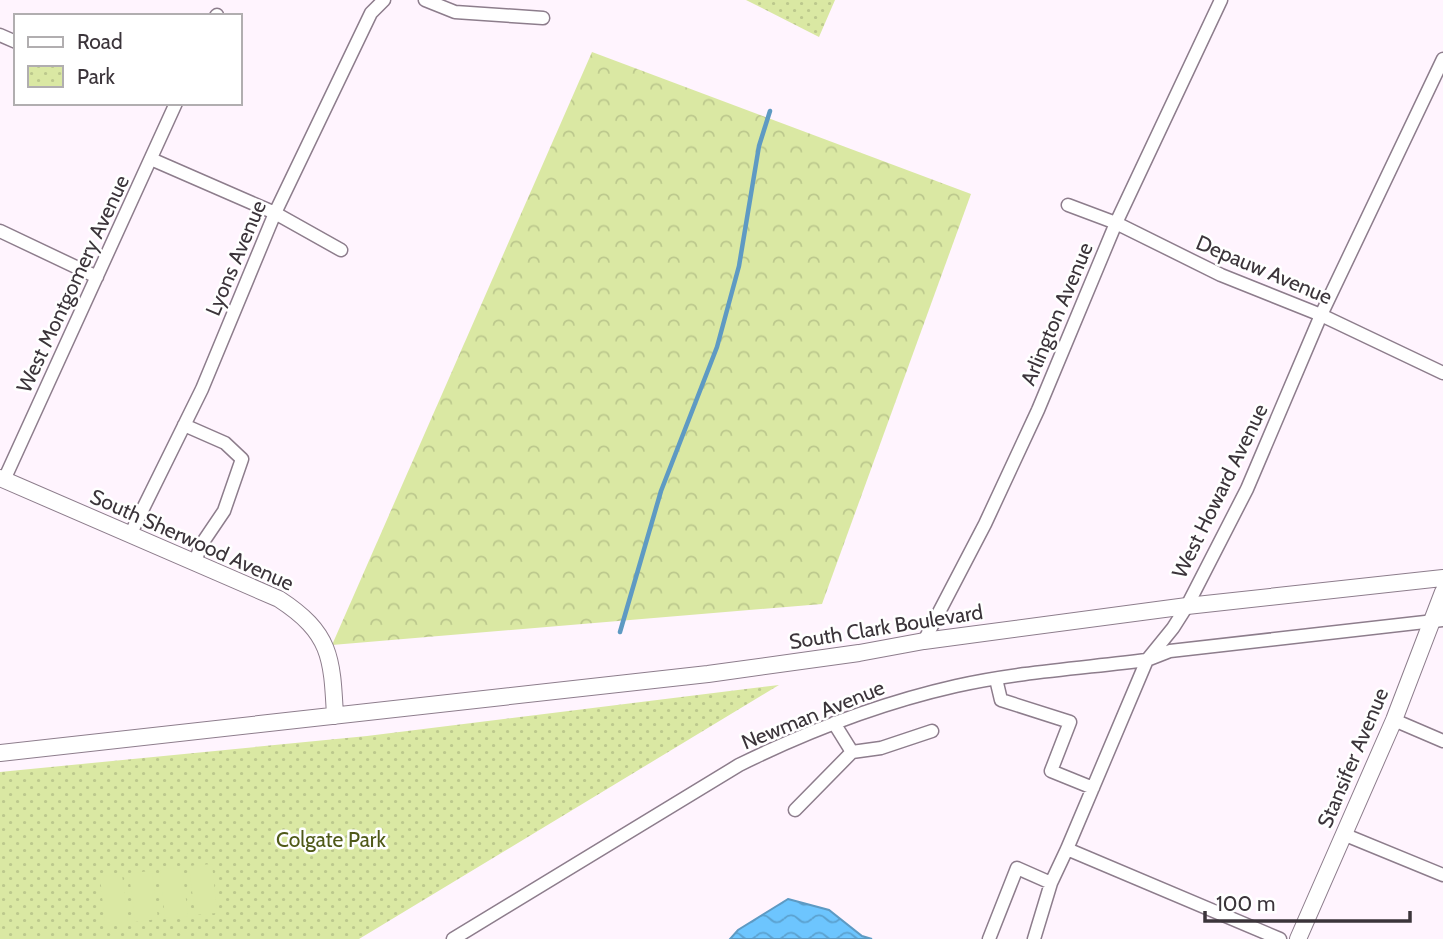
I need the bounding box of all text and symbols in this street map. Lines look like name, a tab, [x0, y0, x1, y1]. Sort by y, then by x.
legend	[14, 14, 242, 105]
text: Road	[77, 29, 123, 54]
text: Park	[77, 64, 115, 89]
street label: West Montgomery Avenue	[11, 171, 134, 396]
street label: Lyons Avenue	[200, 196, 271, 319]
street label: Depauw Avenue	[1192, 230, 1336, 310]
street label: Arlington Avenue	[1015, 238, 1098, 389]
street label: West Howard Avenue	[1166, 399, 1273, 582]
street label: South Sherwood Avenue	[87, 483, 298, 596]
street label: South Clark Boulevard	[787, 599, 985, 654]
street label: Newman Avenue	[738, 674, 888, 755]
street label: Stansifer Avenue	[1312, 684, 1393, 831]
park label: Colgate Park	[276, 827, 386, 852]
scale bar	[1205, 880, 1410, 924]
text: 100 m	[1216, 891, 1275, 916]

